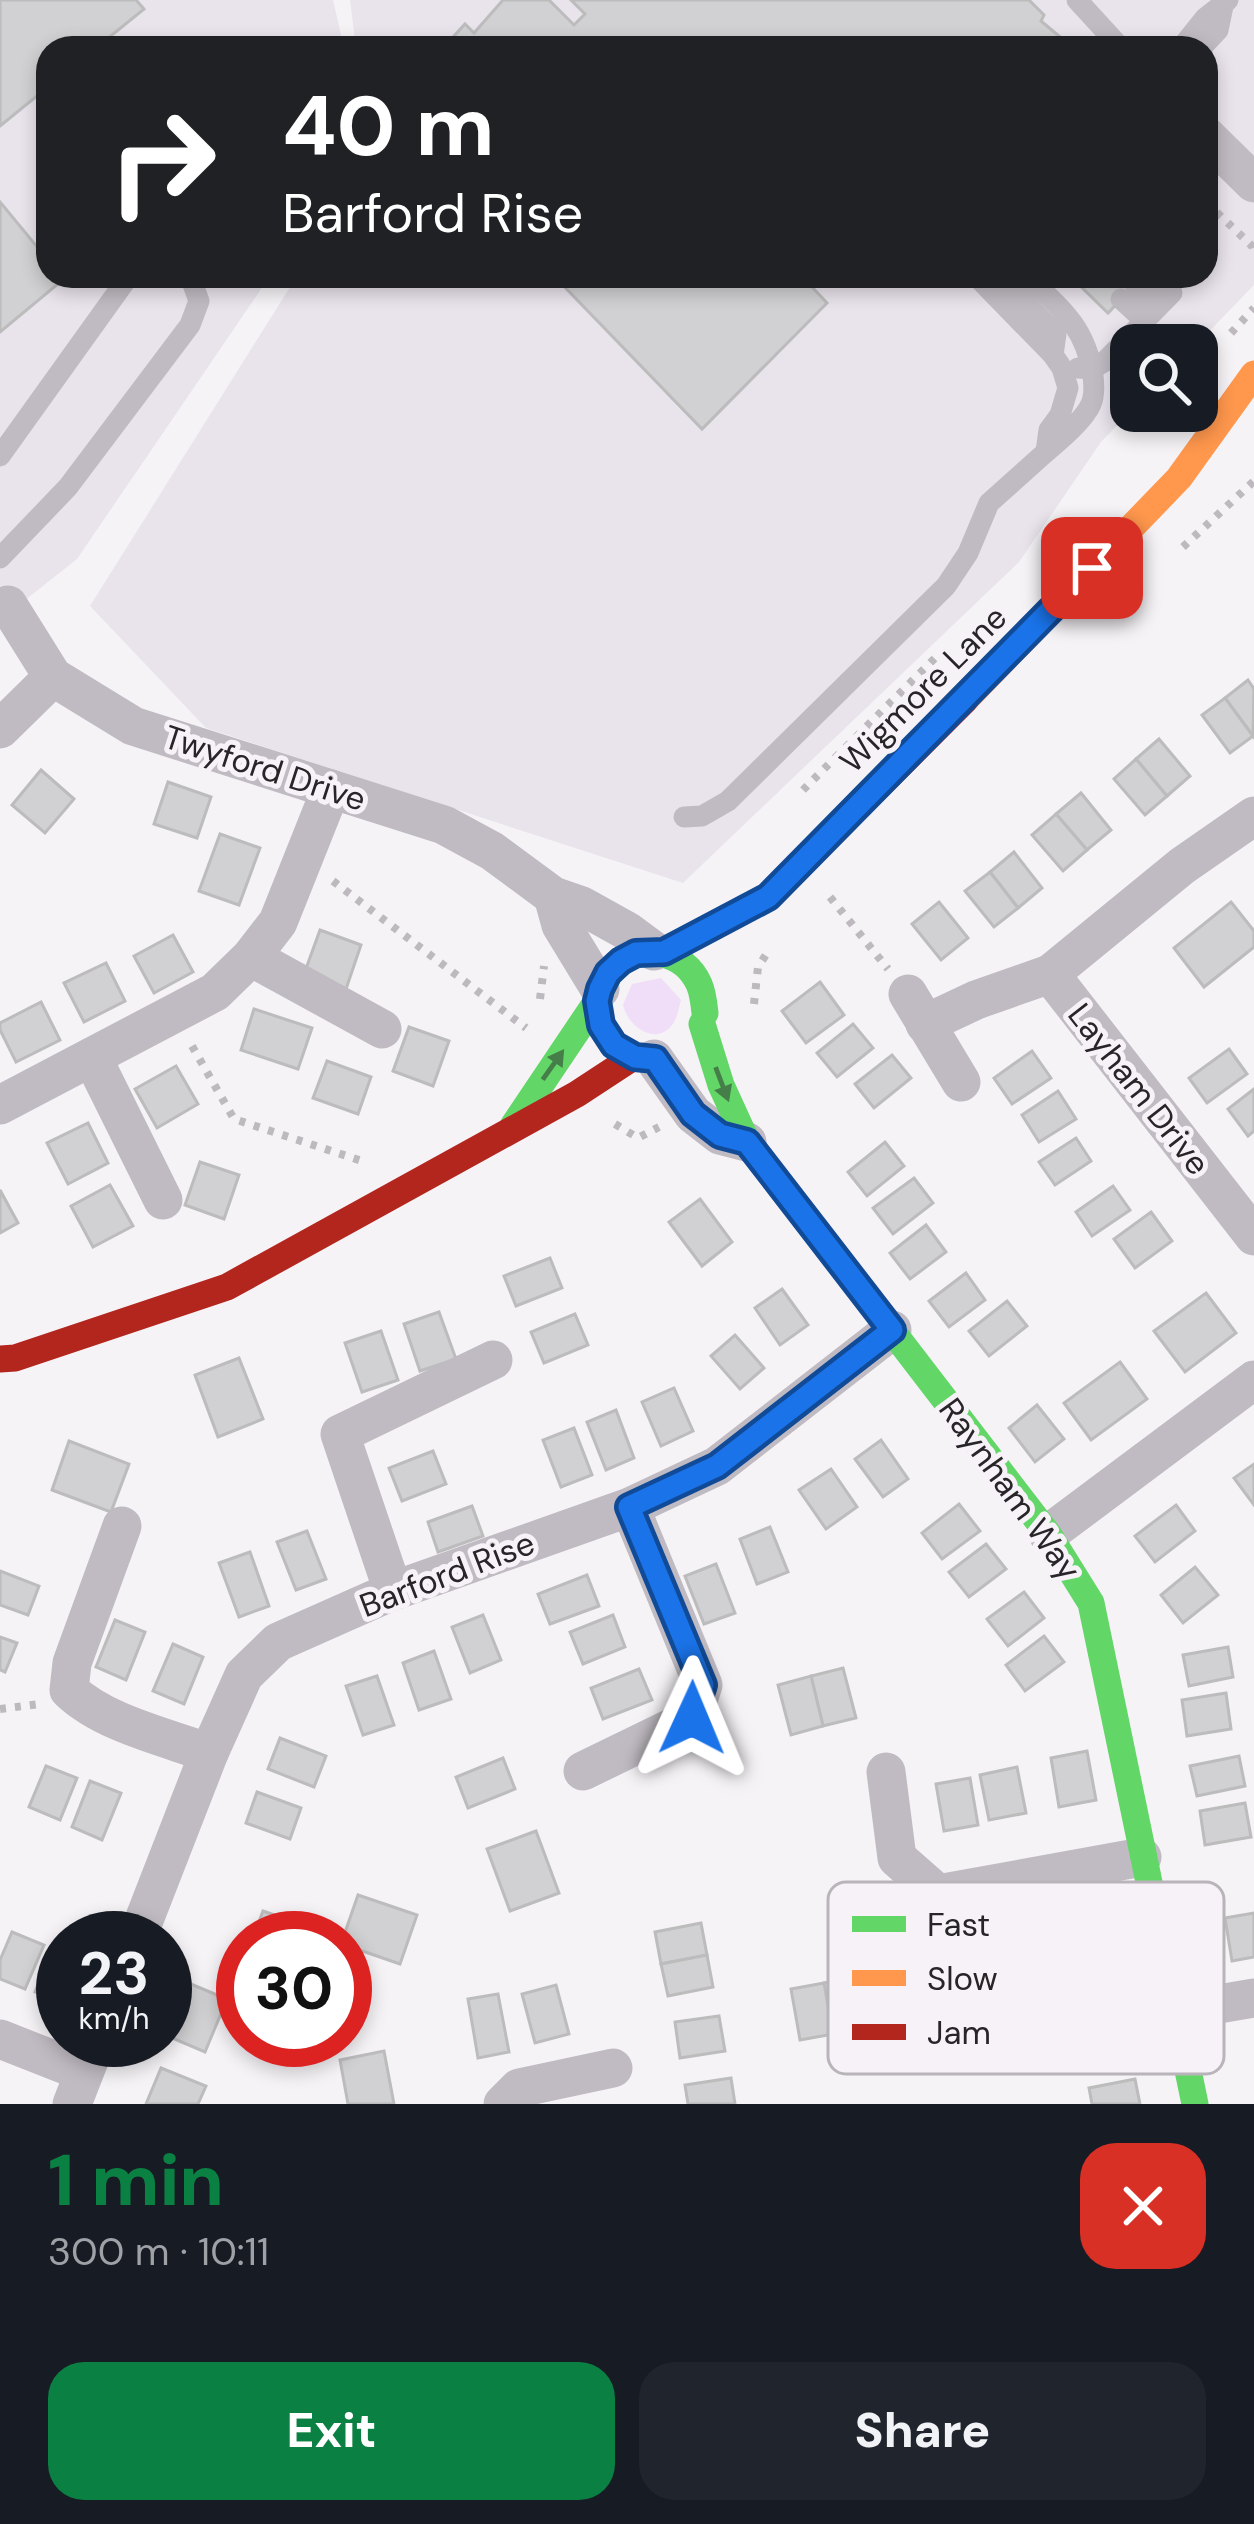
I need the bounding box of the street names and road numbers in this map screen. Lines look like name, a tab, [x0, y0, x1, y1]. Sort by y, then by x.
street label: Wigmore Lane	[830, 596, 1016, 782]
street label: Twyford Drive	[159, 715, 371, 821]
street label: Layham Drive	[1059, 994, 1219, 1184]
street label: Raynham Way	[929, 1389, 1091, 1589]
street label: Barford Rise	[353, 1521, 541, 1627]

